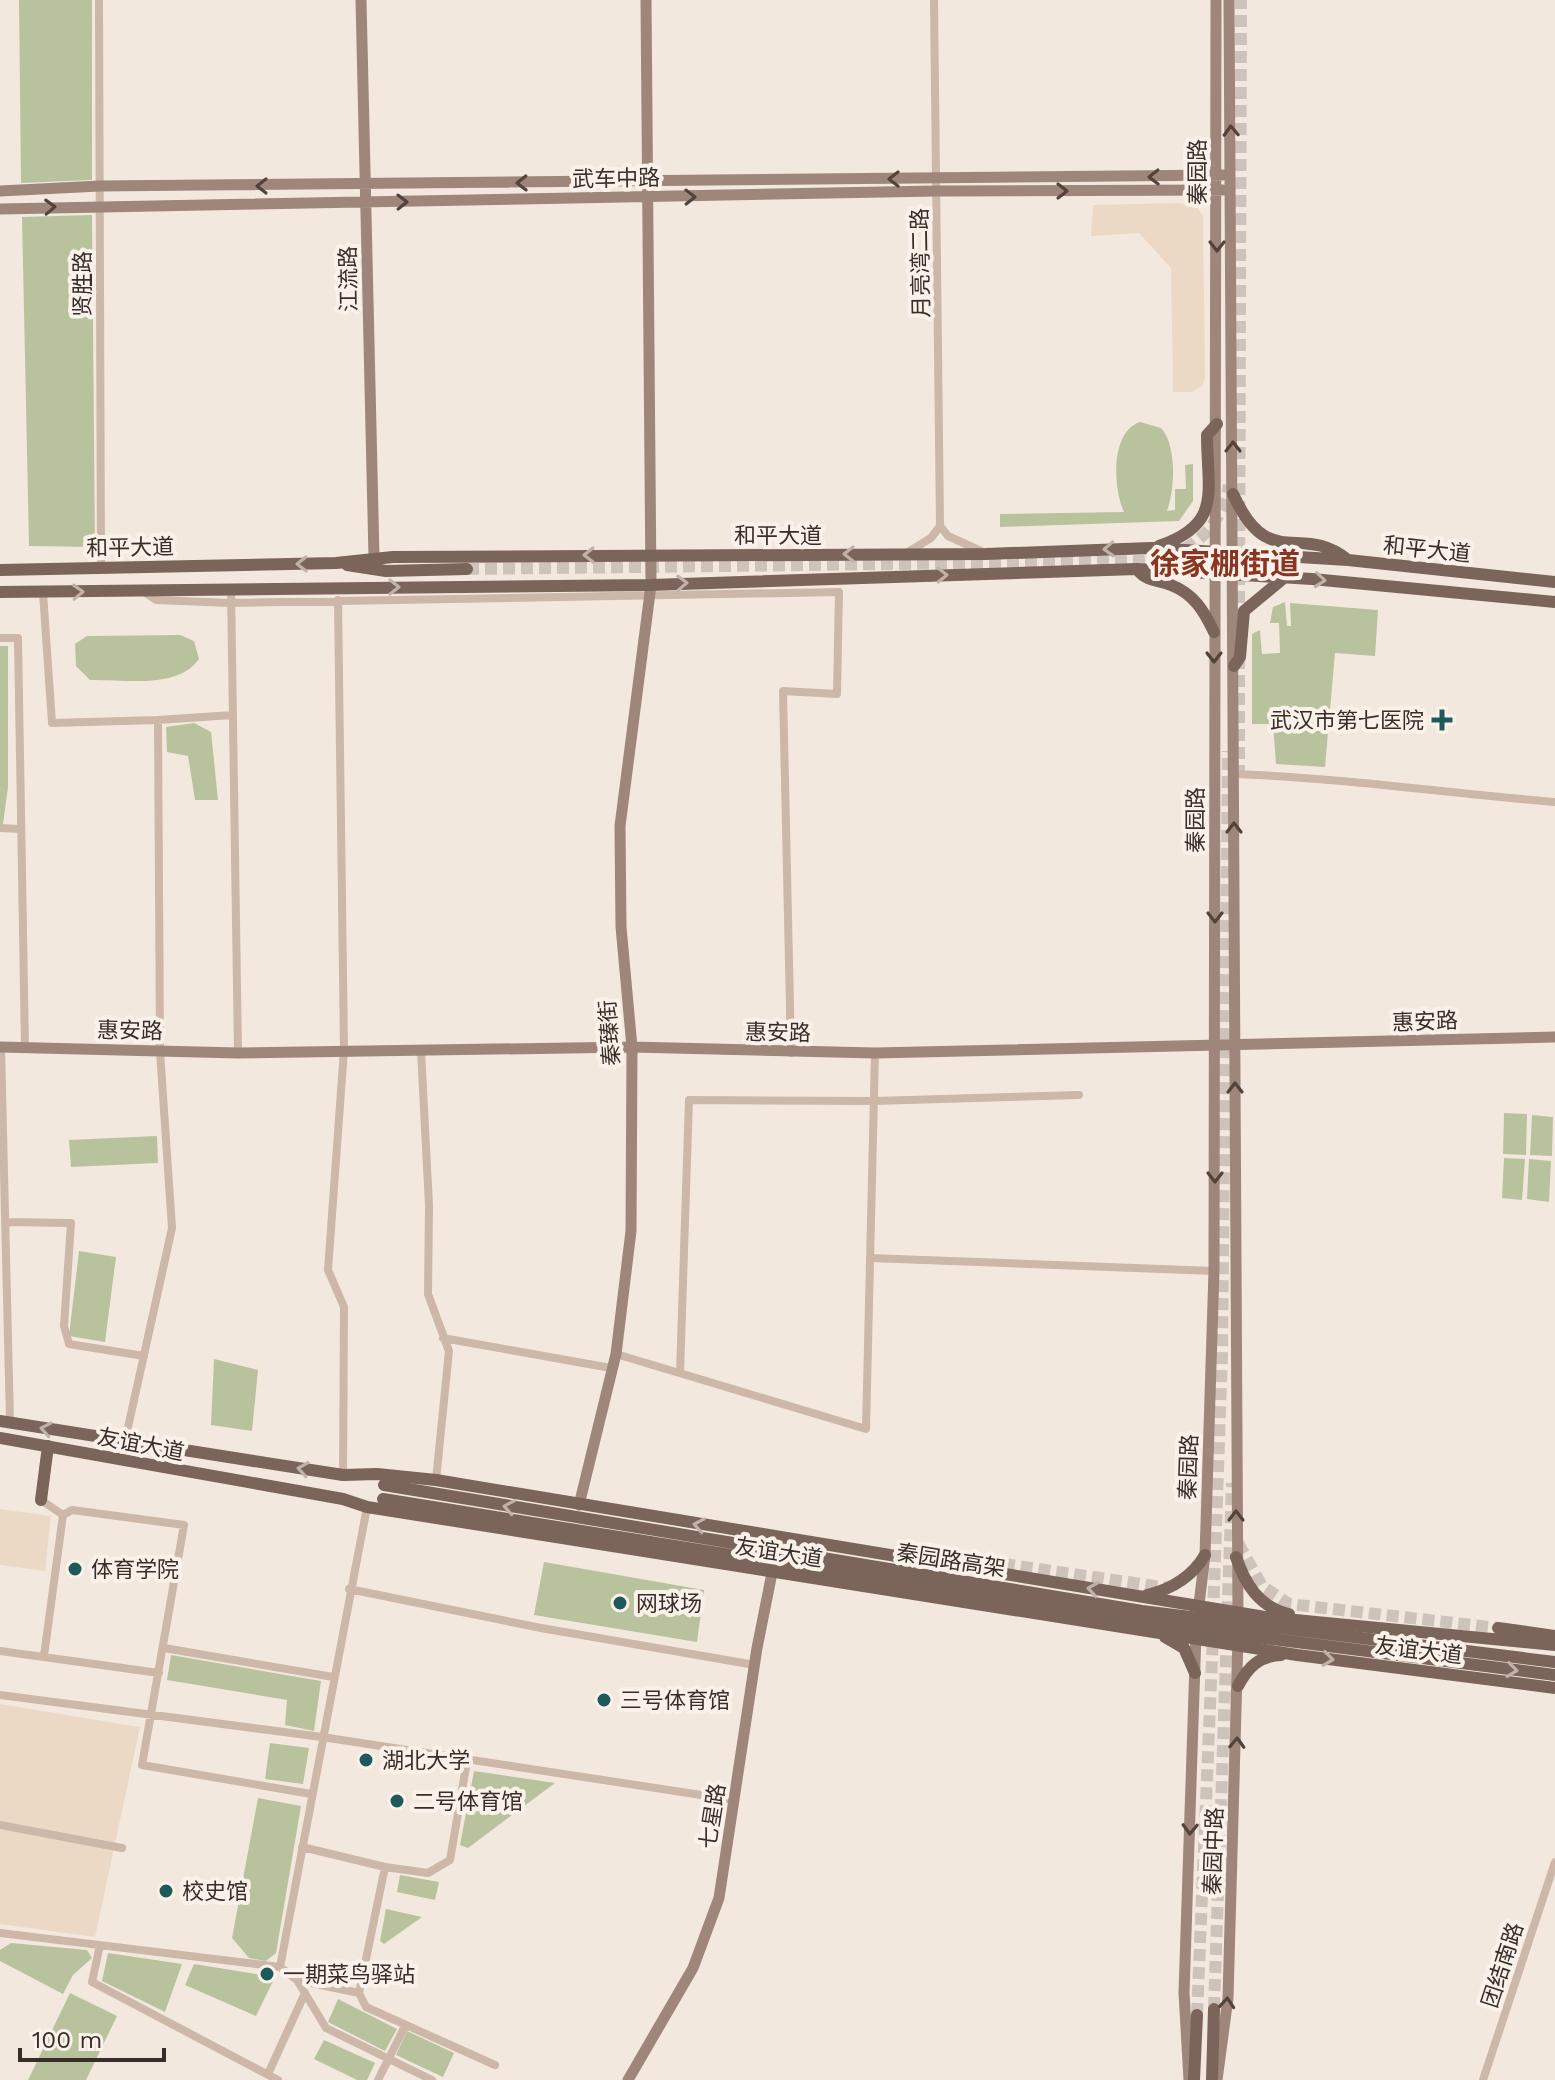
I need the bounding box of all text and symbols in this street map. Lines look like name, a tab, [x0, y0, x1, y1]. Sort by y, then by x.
one-way arrow	[1223, 124, 1240, 137]
street label: 秦园路	[1185, 139, 1210, 205]
street label: 武车中路	[572, 165, 660, 192]
one-way arrow	[1147, 168, 1160, 186]
one-way arrow	[887, 170, 900, 188]
one-way arrow	[515, 174, 528, 191]
one-way arrow	[255, 177, 268, 195]
one-way arrow	[1056, 182, 1069, 200]
one-way arrow	[684, 188, 697, 206]
one-way arrow	[396, 193, 409, 210]
one-way arrow	[44, 199, 57, 216]
street label: 月亮湾二路	[907, 208, 934, 318]
one-way arrow	[1208, 240, 1226, 253]
street label: 江流路	[335, 246, 362, 312]
street label: 贤胜路	[70, 251, 95, 317]
one-way arrow	[1224, 440, 1242, 453]
street label: 和平大道	[734, 523, 822, 548]
street label: 和平大道	[1382, 532, 1472, 567]
street label: 和平大道	[86, 534, 174, 561]
one-way arrow	[1102, 541, 1115, 558]
one-way arrow	[842, 545, 855, 563]
one-way arrow	[582, 546, 595, 564]
district label: 徐家棚街道	[1150, 546, 1300, 581]
one-way arrow	[295, 555, 308, 572]
one-way arrow	[936, 566, 949, 584]
one-way arrow	[1314, 571, 1327, 588]
one-way arrow	[676, 575, 689, 592]
one-way arrow	[388, 578, 401, 596]
one-way arrow	[72, 583, 85, 601]
one-way arrow	[1206, 651, 1223, 664]
place label: 武汉市第七医院	[1270, 708, 1424, 733]
marker: 武汉市第七医院	[1431, 709, 1453, 731]
street label: 秦园路	[1183, 787, 1208, 853]
one-way arrow	[1225, 821, 1243, 834]
one-way arrow	[1206, 911, 1224, 924]
street label: 秦臻街	[595, 999, 624, 1067]
street label: 惠安路	[1392, 1008, 1458, 1035]
street label: 惠安路	[97, 1017, 163, 1044]
street label: 惠安路	[745, 1019, 811, 1046]
one-way arrow	[1226, 1081, 1244, 1094]
one-way arrow	[1206, 1171, 1224, 1184]
one-way arrow	[40, 1421, 53, 1438]
street label: 友谊大道	[95, 1424, 186, 1465]
street label: 秦园路	[1175, 1434, 1202, 1500]
one-way arrow	[296, 1461, 310, 1478]
one-way arrow	[502, 1499, 515, 1516]
one-way arrow	[1227, 1509, 1245, 1522]
one-way arrow	[692, 1517, 705, 1534]
street label: 友谊大道	[734, 1533, 824, 1572]
street label: 秦园路高架	[895, 1540, 1007, 1581]
place label: 体育学院	[91, 1557, 179, 1582]
marker: 体育学院	[66, 1560, 84, 1578]
one-way arrow	[1087, 1581, 1100, 1598]
place label: 网球场	[636, 1591, 702, 1616]
marker: 网球场	[611, 1594, 629, 1612]
street label: 友谊大道	[1374, 1633, 1464, 1668]
one-way arrow	[1322, 1650, 1335, 1667]
one-way arrow	[1506, 1661, 1519, 1678]
place label: 三号体育馆	[620, 1688, 730, 1713]
marker: 三号体育馆	[595, 1691, 613, 1709]
one-way arrow	[1228, 1736, 1245, 1749]
place label: 湖北大学	[382, 1748, 470, 1773]
marker: 湖北大学	[357, 1751, 375, 1769]
street label: 七星路	[695, 1782, 730, 1851]
place label: 二号体育馆	[413, 1789, 523, 1814]
marker: 二号体育馆	[388, 1792, 406, 1810]
street label: 秦园中路	[1199, 1807, 1228, 1895]
one-way arrow	[1181, 1823, 1198, 1836]
place label: 校史馆	[182, 1879, 248, 1904]
marker: 校史馆	[157, 1882, 175, 1900]
street label: 团结南路	[1477, 1919, 1528, 2011]
place label: 一期菜鸟驿站	[283, 1962, 415, 1987]
marker: 一期菜鸟驿站	[258, 1965, 276, 1983]
one-way arrow	[1218, 1996, 1235, 2009]
scale bar	[20, 2012, 164, 2062]
text: 100 m	[32, 2026, 102, 2054]

